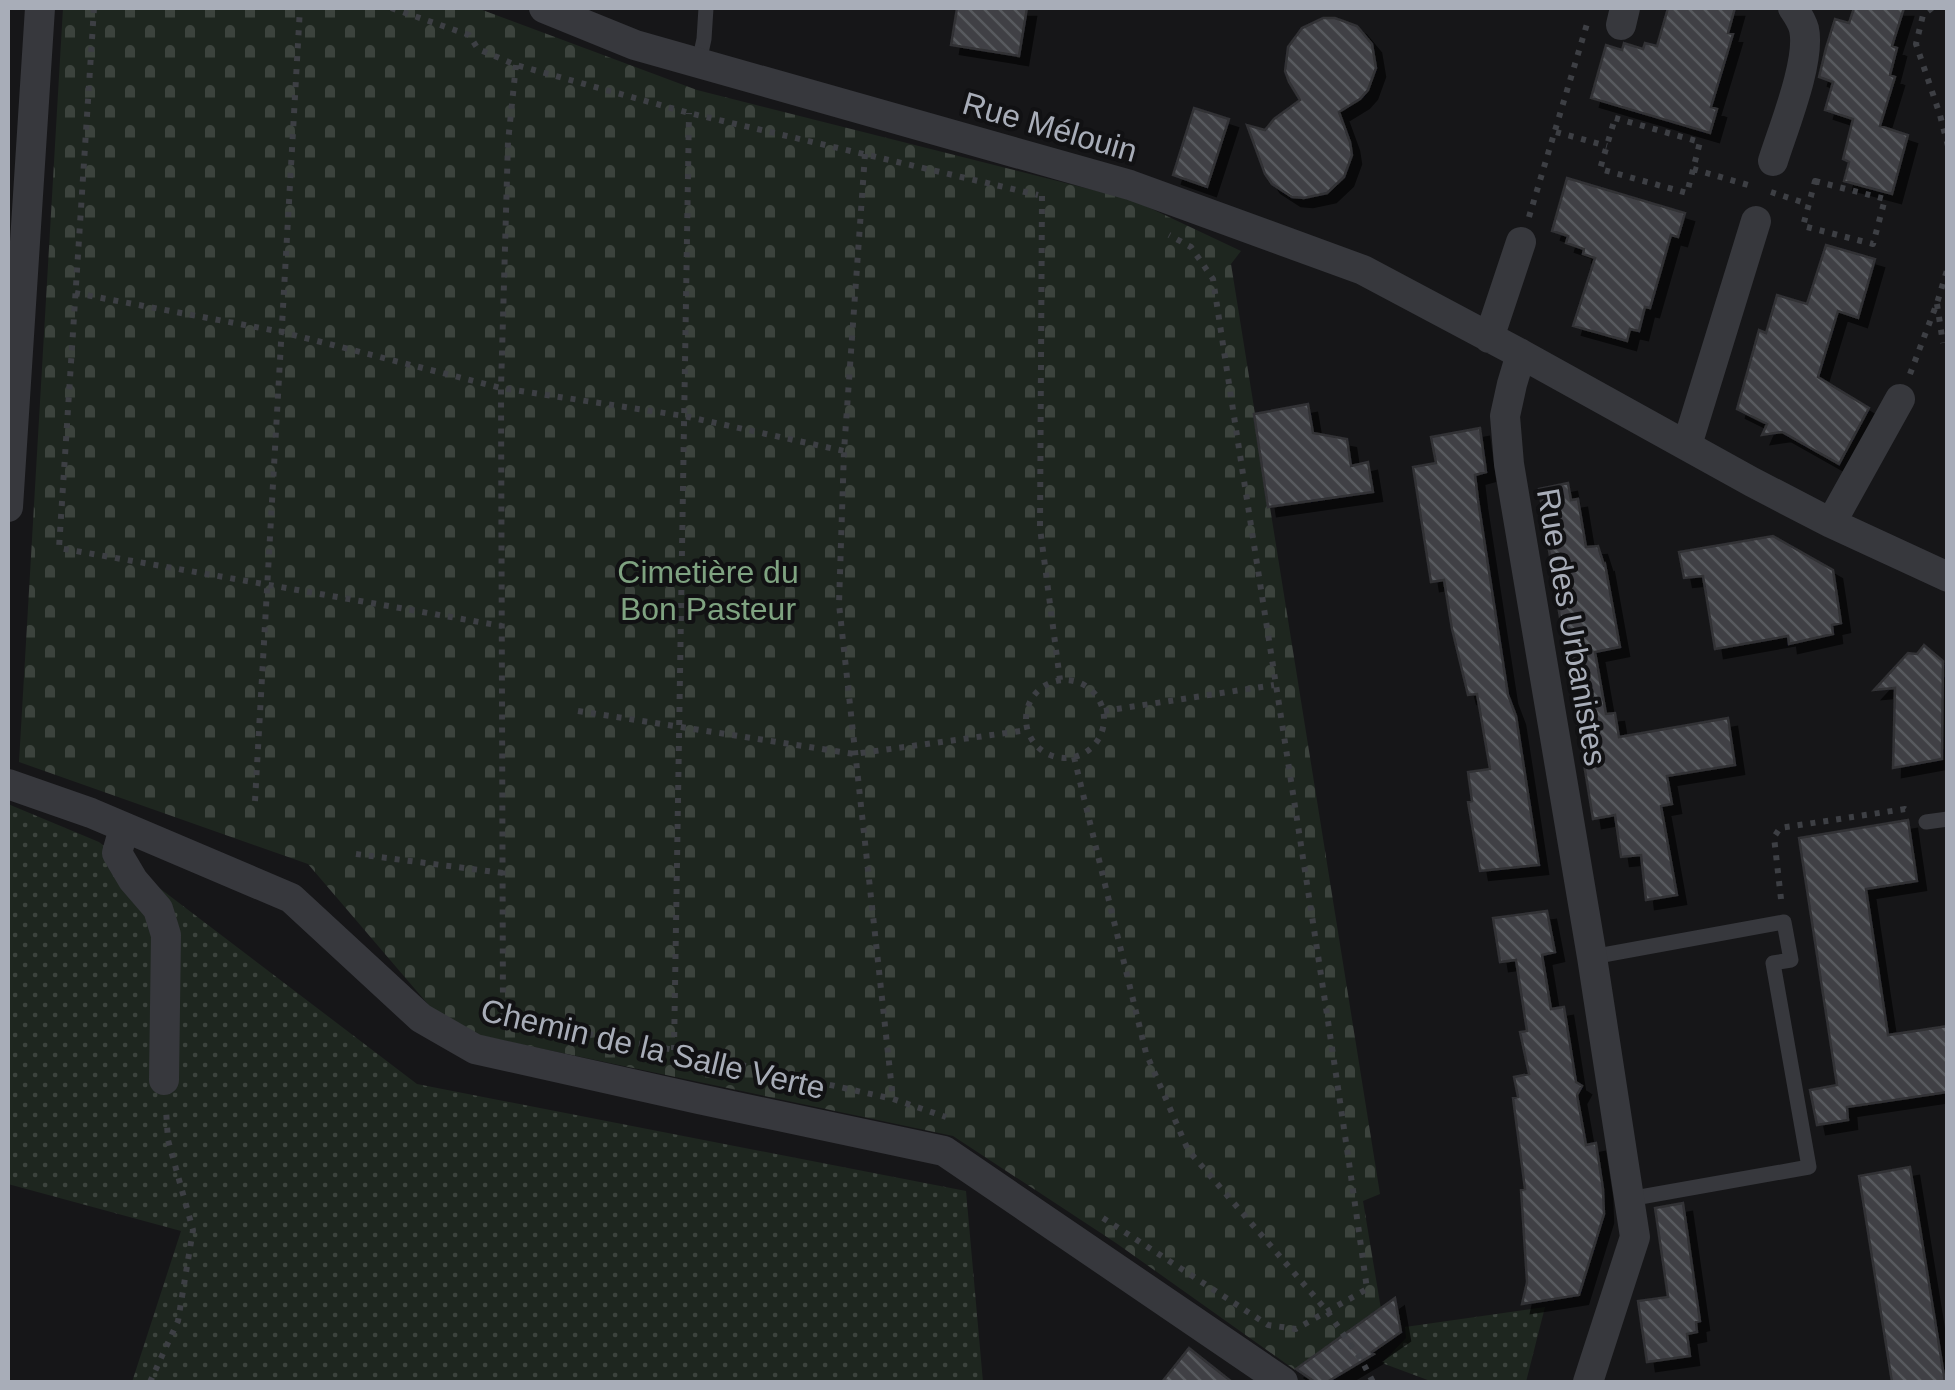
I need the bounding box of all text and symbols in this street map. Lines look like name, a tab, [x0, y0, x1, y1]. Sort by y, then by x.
street label: Rue Mélouin	[959, 85, 1141, 169]
street label: Rue des Urbanistes	[1530, 485, 1614, 769]
park label: Cimetière du Bon Pasteur	[617, 554, 799, 627]
street label: Chemin de la Salle Verte	[477, 992, 829, 1106]

